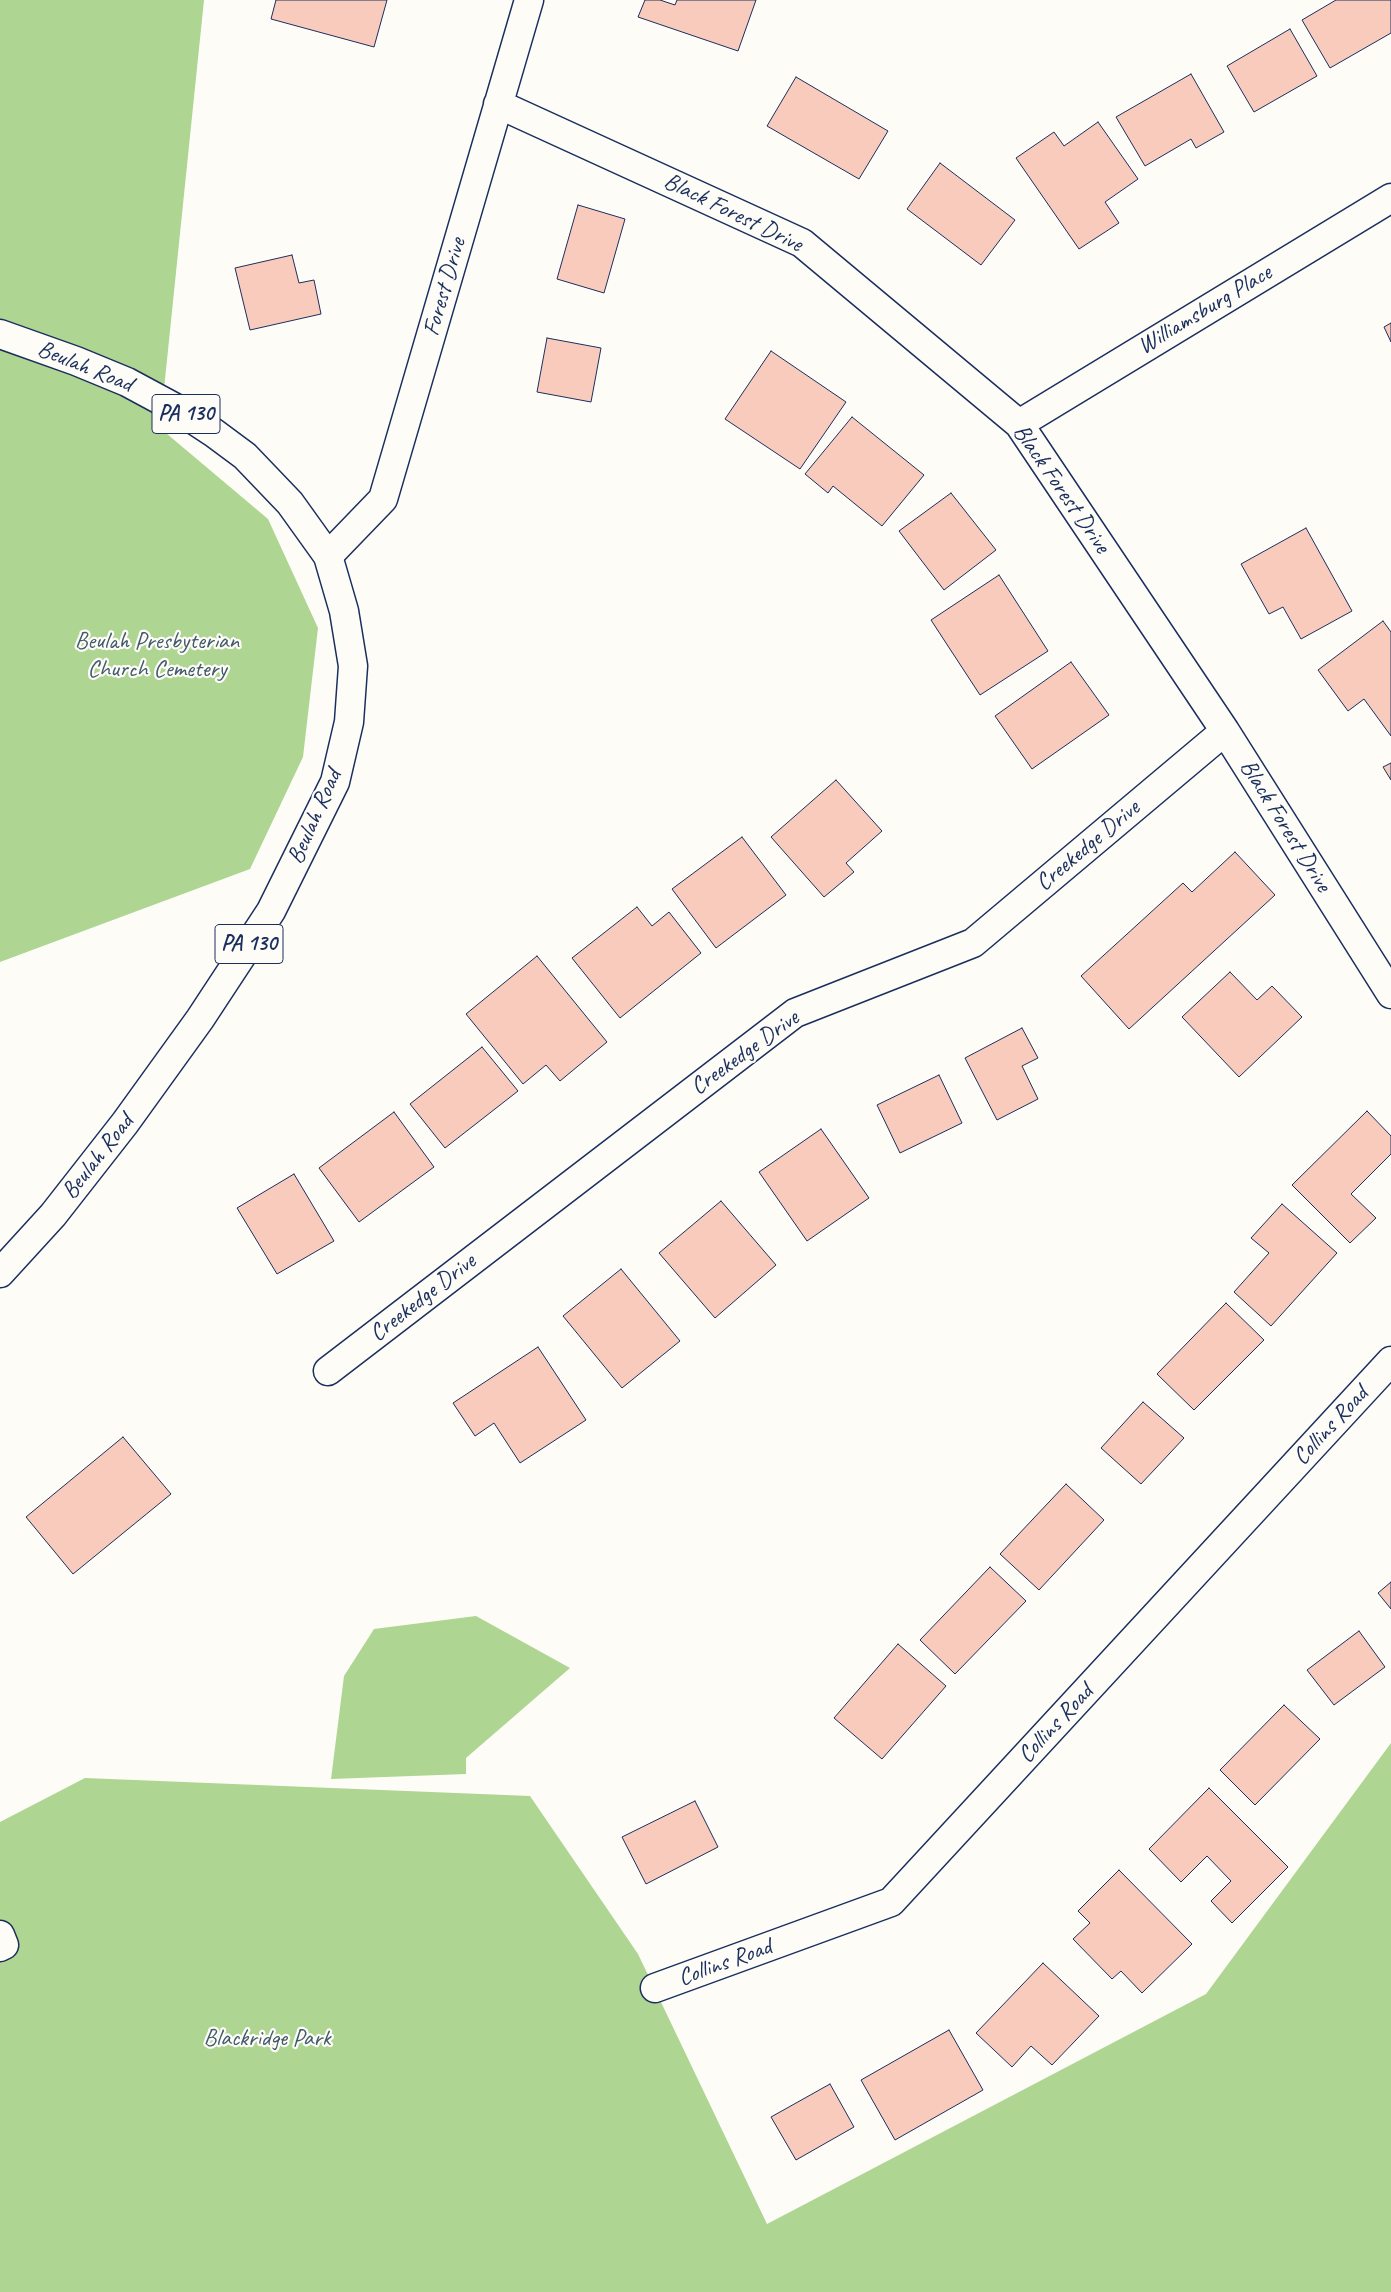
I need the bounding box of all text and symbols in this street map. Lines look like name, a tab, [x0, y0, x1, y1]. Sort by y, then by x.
street label: Black Forest Drive	[659, 167, 807, 259]
street label: Forest Drive	[417, 235, 473, 339]
street label: Williamsburg Place	[1133, 259, 1277, 361]
street label: Beulah Road	[33, 335, 137, 399]
road number: PA 130	[152, 394, 220, 434]
street label: Black Forest Drive	[1006, 419, 1116, 559]
park label: Beulah Presbyterian Church Cemetery	[75, 628, 239, 684]
street label: Black Forest Drive	[1233, 755, 1337, 897]
street label: Beulah Road	[282, 765, 348, 869]
street label: Creekedge Drive	[1030, 794, 1146, 898]
road number: PA 130	[215, 924, 283, 964]
street label: Creekedge Drive	[685, 1004, 805, 1102]
street label: Beulah Road	[56, 1109, 140, 1205]
street label: Creekedge Drive	[364, 1248, 482, 1348]
street label: Collins Road	[1287, 1381, 1375, 1471]
street label: Collins Road	[1012, 1679, 1100, 1769]
street label: Collins Road	[674, 1933, 776, 1993]
park label: Blackridge Park	[203, 2025, 331, 2053]

